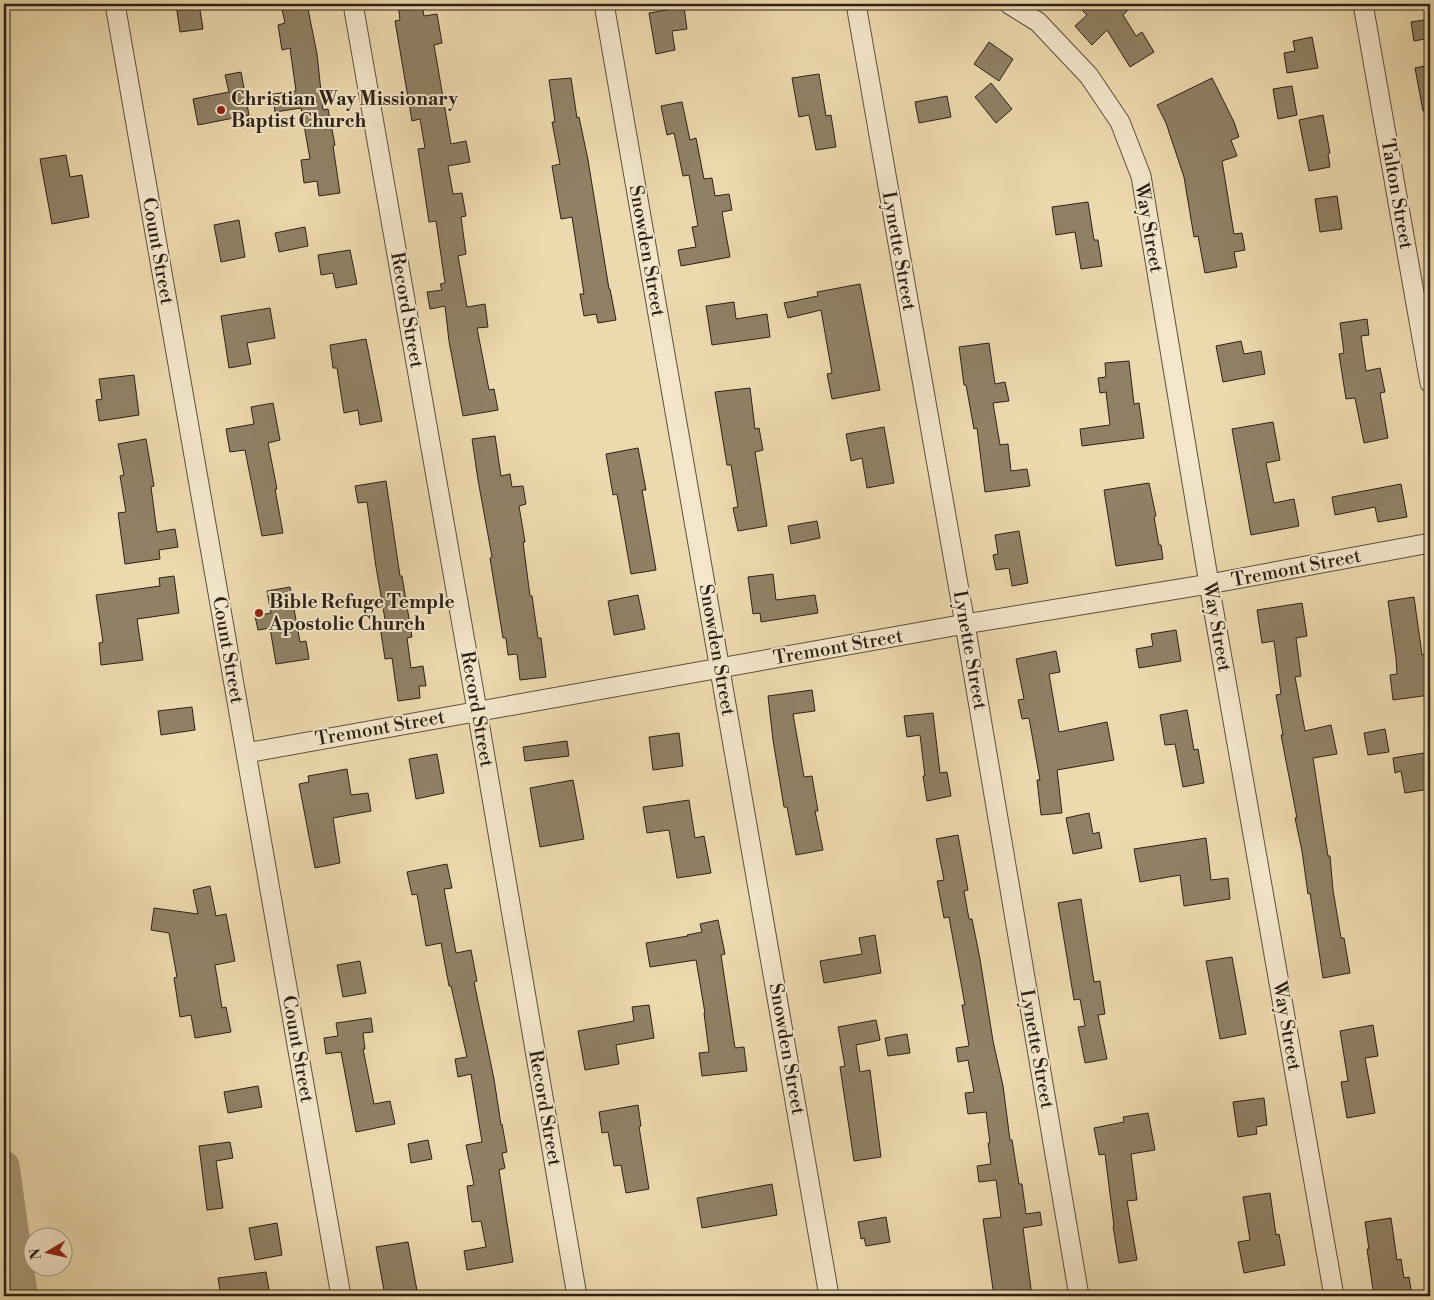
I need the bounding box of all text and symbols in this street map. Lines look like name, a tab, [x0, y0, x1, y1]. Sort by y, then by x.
place label: Christian Way Missionary Baptist Church	[231, 87, 458, 133]
marker: Christian Way Missionary Baptist Church	[215, 104, 227, 116]
street label: Talton Street	[1376, 137, 1419, 251]
street label: Way Street	[1129, 180, 1169, 275]
street label: Snowden Street	[624, 183, 670, 319]
street label: Lynette Street	[877, 189, 921, 313]
street label: Count Street	[137, 196, 179, 307]
street label: Record Street	[385, 250, 429, 370]
street label: Tremont Street	[1229, 544, 1363, 592]
street label: Way Street	[1197, 579, 1237, 674]
street label: Snowden Street	[694, 582, 740, 718]
street label: Lynette Street	[948, 588, 992, 712]
place label: Bible Refuge Temple Apostolic Church	[268, 590, 455, 636]
street label: Count Street	[207, 595, 249, 706]
marker: Bible Refuge Temple Apostolic Church	[253, 607, 265, 619]
street label: Tremont Street	[771, 624, 905, 670]
street label: Record Street	[455, 649, 499, 769]
street label: Tremont Street	[313, 705, 447, 751]
street label: Way Street	[1267, 978, 1307, 1073]
street label: Snowden Street	[764, 981, 810, 1117]
street label: Lynette Street	[1015, 987, 1059, 1111]
street label: Count Street	[277, 994, 319, 1105]
street label: Record Street	[523, 1048, 567, 1168]
north arrow	[22, 1228, 72, 1278]
text: N	[26, 1247, 46, 1261]

